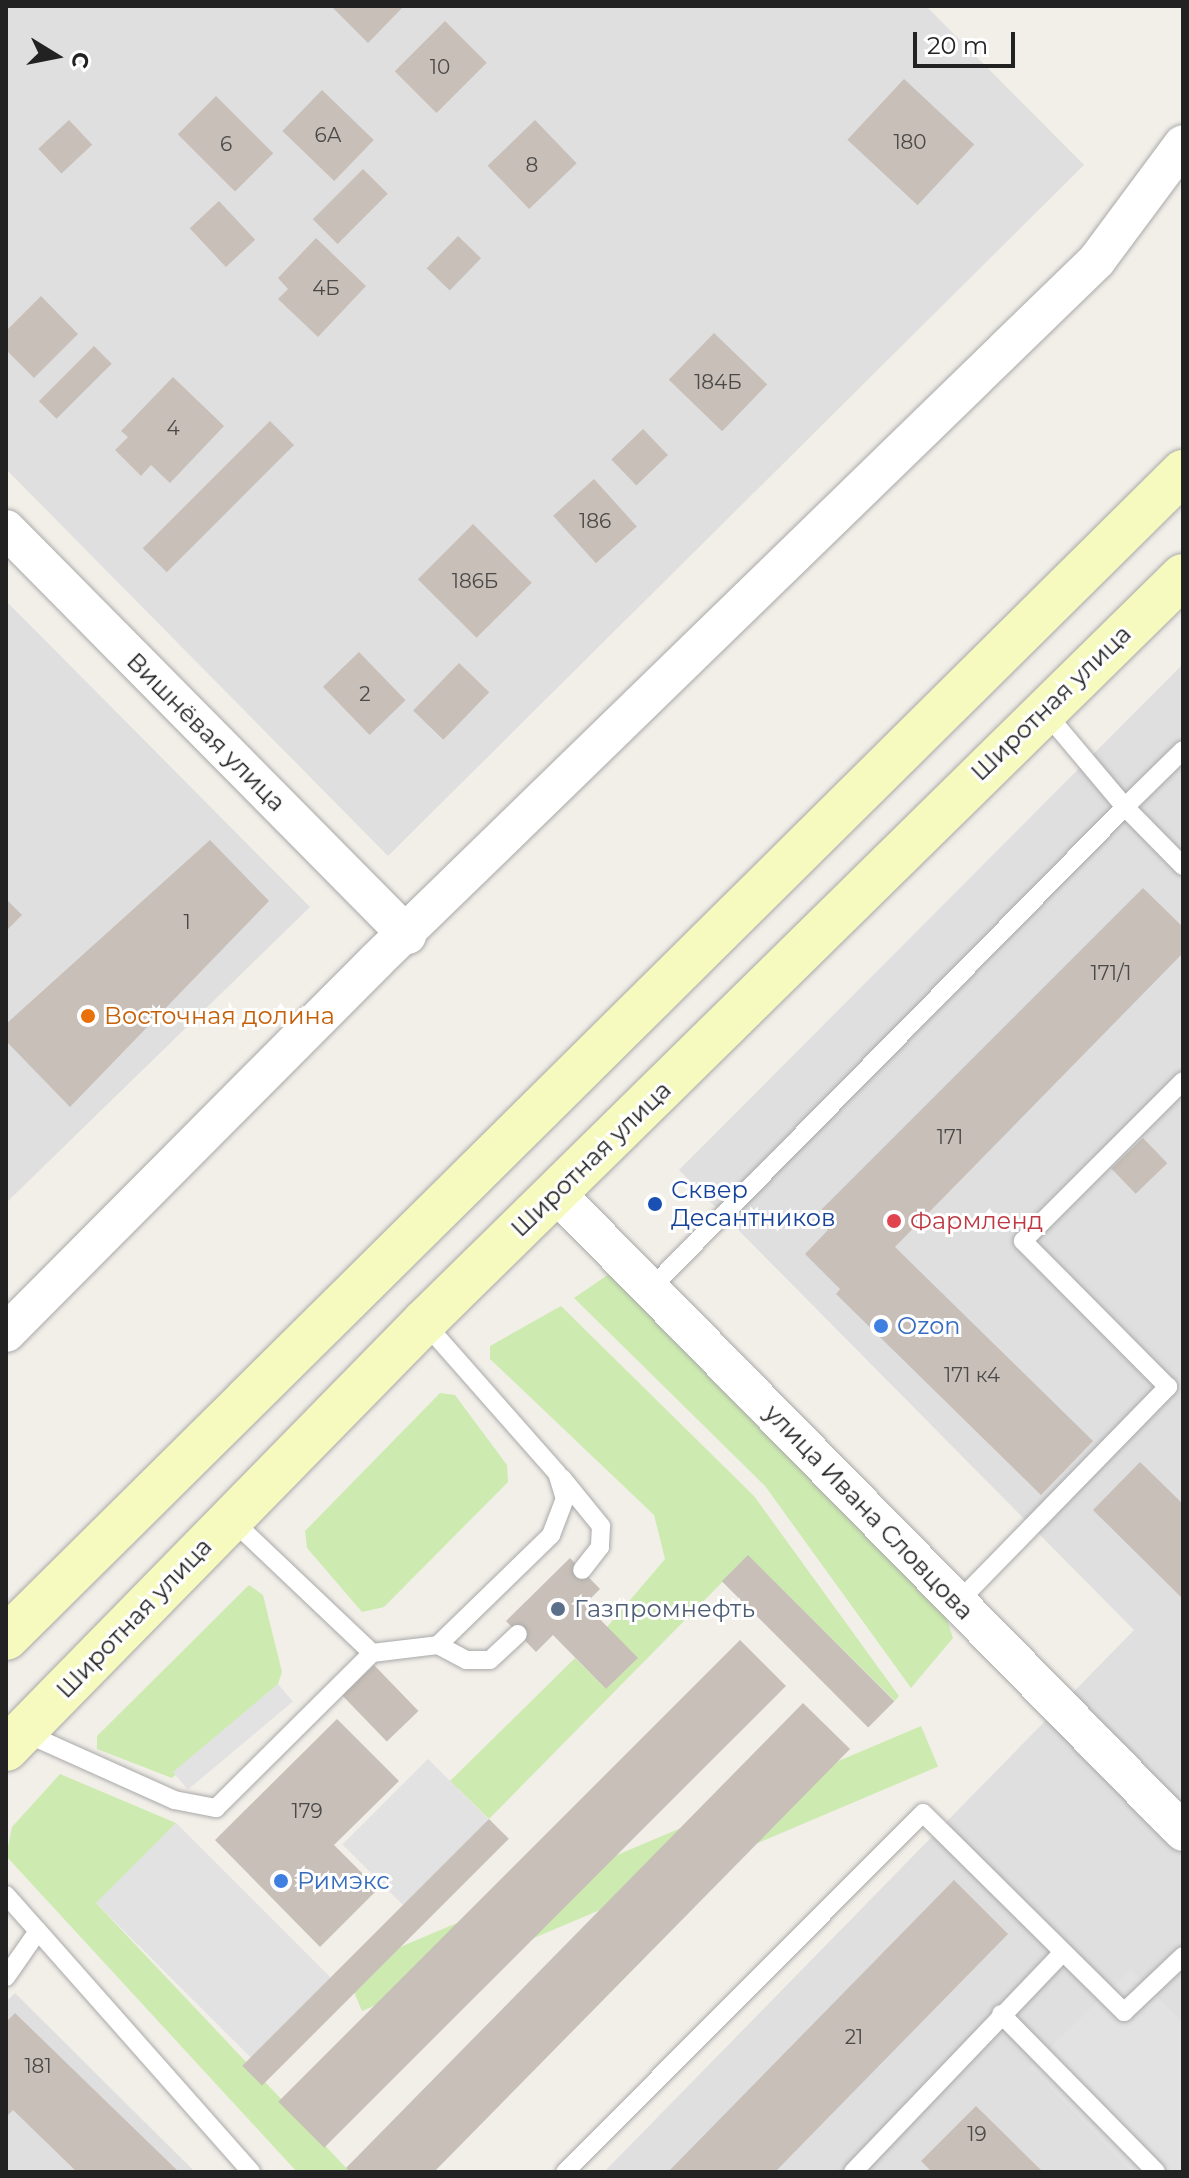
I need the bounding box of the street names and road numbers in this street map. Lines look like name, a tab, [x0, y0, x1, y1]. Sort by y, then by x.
street label: Широтная улица	[965, 619, 1137, 787]
street label: Вишнёвая улица	[121, 647, 291, 817]
street label: Широтная улица	[505, 1075, 677, 1243]
street label: улица Ивана Словцова	[759, 1398, 979, 1626]
street label: Широтная улица	[50, 1532, 218, 1704]

